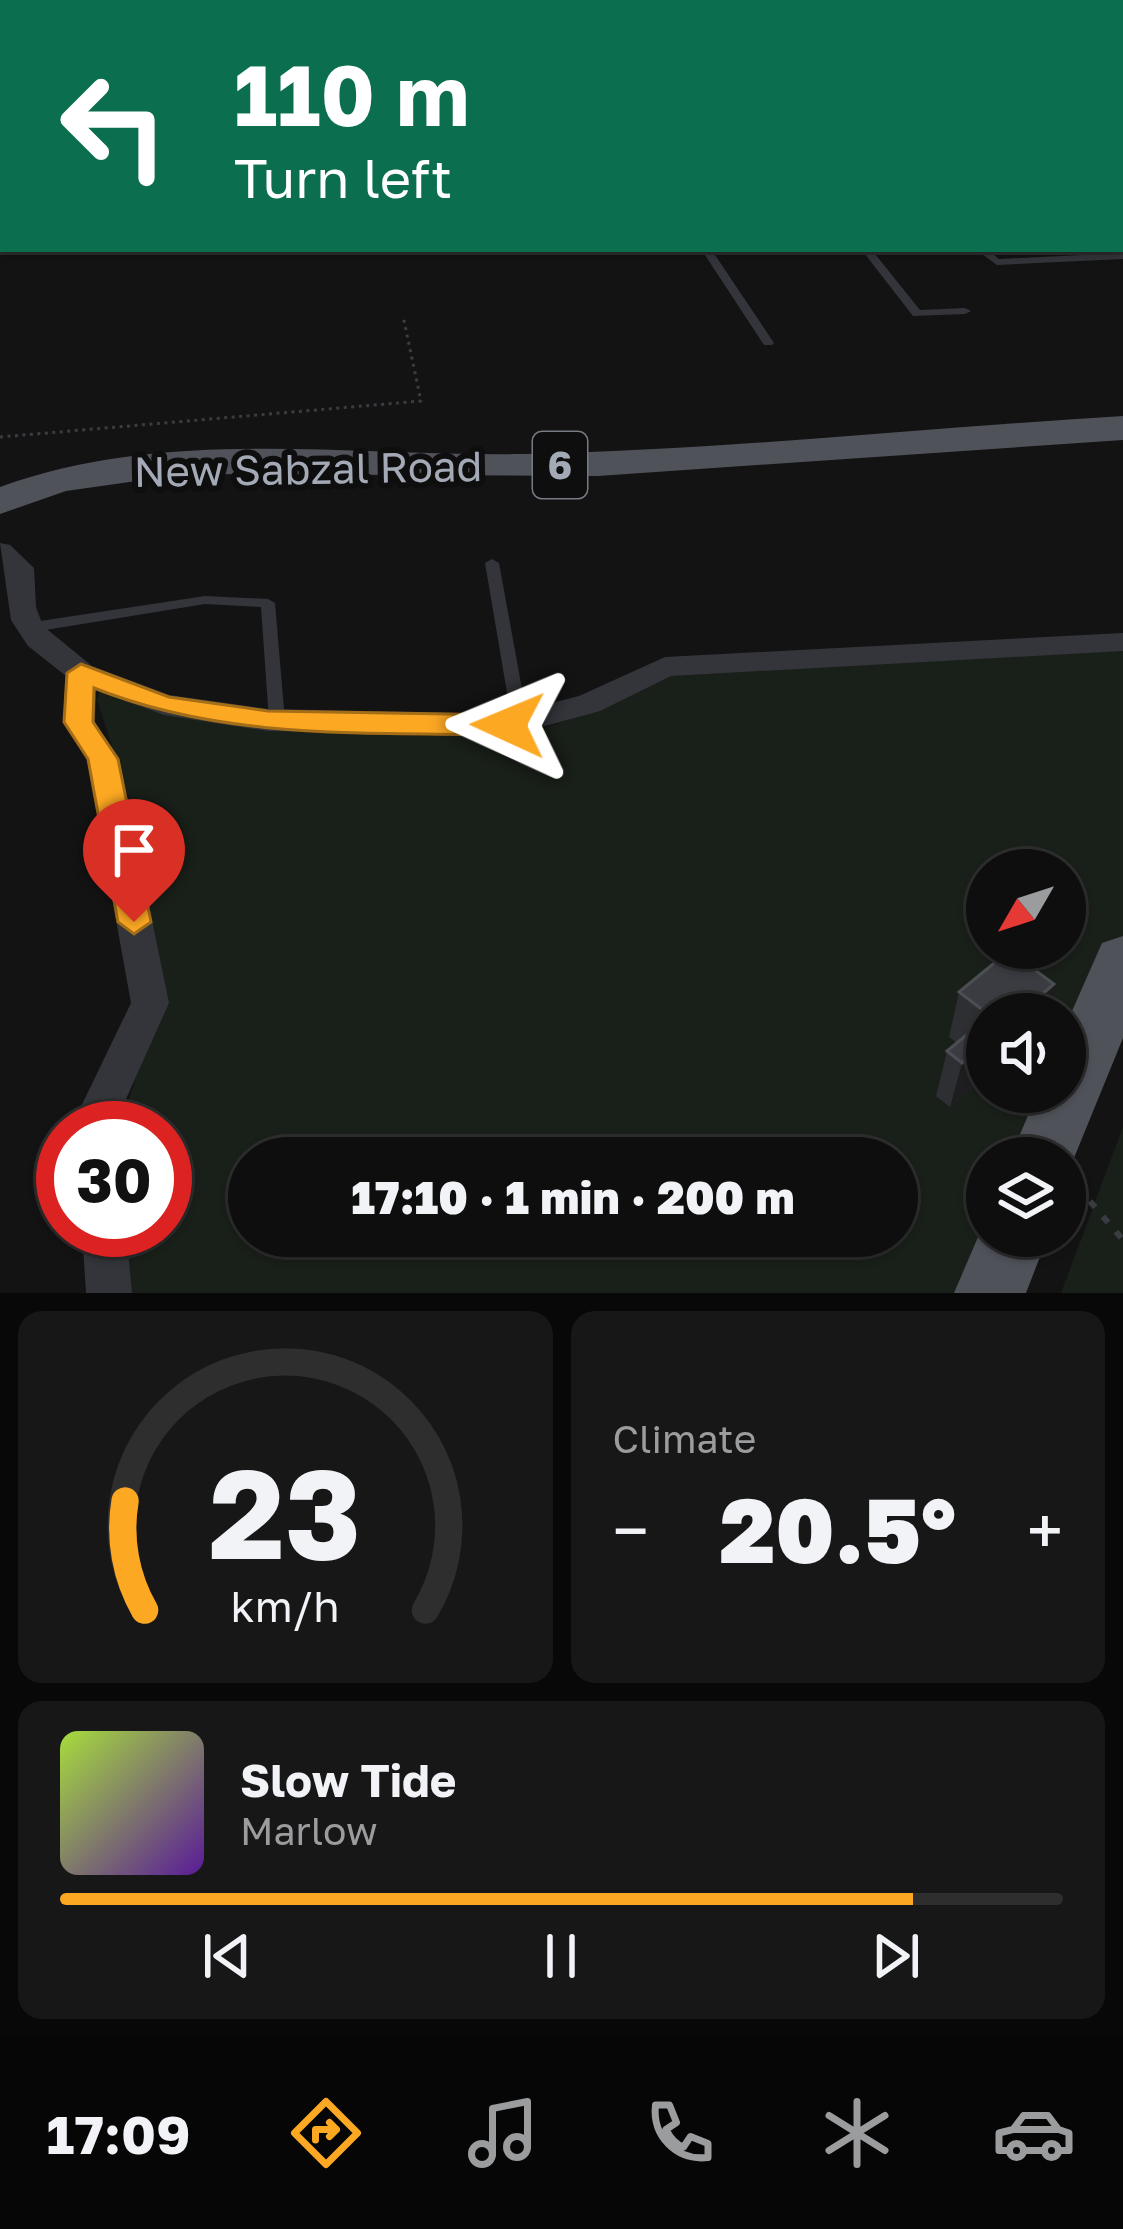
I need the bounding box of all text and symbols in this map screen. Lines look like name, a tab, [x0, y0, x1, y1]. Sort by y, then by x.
text: 110 m	[234, 44, 470, 144]
icon: left	[36, 48, 192, 204]
text: Turn left	[234, 145, 452, 210]
road number: 6	[533, 432, 587, 498]
street label: New Sabzal Road	[133, 440, 483, 496]
position arrow	[445, 662, 571, 788]
pin	[83, 799, 185, 922]
icon: arrive	[101, 817, 167, 883]
north arrow	[966, 849, 1086, 969]
map controls	[966, 849, 1086, 1257]
button: sound	[966, 993, 1086, 1113]
speed limit sign: 30	[36, 1101, 192, 1257]
button: layers	[966, 1137, 1086, 1257]
text: 17:10 · 1 min · 200 m	[351, 1170, 795, 1224]
text: Climate	[613, 1415, 756, 1462]
text: 23	[209, 1437, 361, 1586]
text: 20.5°	[719, 1475, 956, 1583]
text: −	[613, 1490, 649, 1570]
text: +	[1027, 1490, 1063, 1570]
text: km/h	[231, 1580, 340, 1631]
text: Slow Tide	[240, 1753, 456, 1807]
text: Marlow	[240, 1807, 377, 1854]
icon: previous	[194, 1923, 260, 1989]
icon: pause	[528, 1923, 594, 1989]
icon: next	[863, 1923, 929, 1989]
icon: directions	[284, 2091, 368, 2175]
icon: music	[461, 2091, 545, 2175]
icon: phone	[638, 2091, 722, 2175]
icon: climate	[815, 2091, 899, 2175]
icon: car	[992, 2091, 1076, 2175]
text: 17:09	[47, 2101, 191, 2166]

